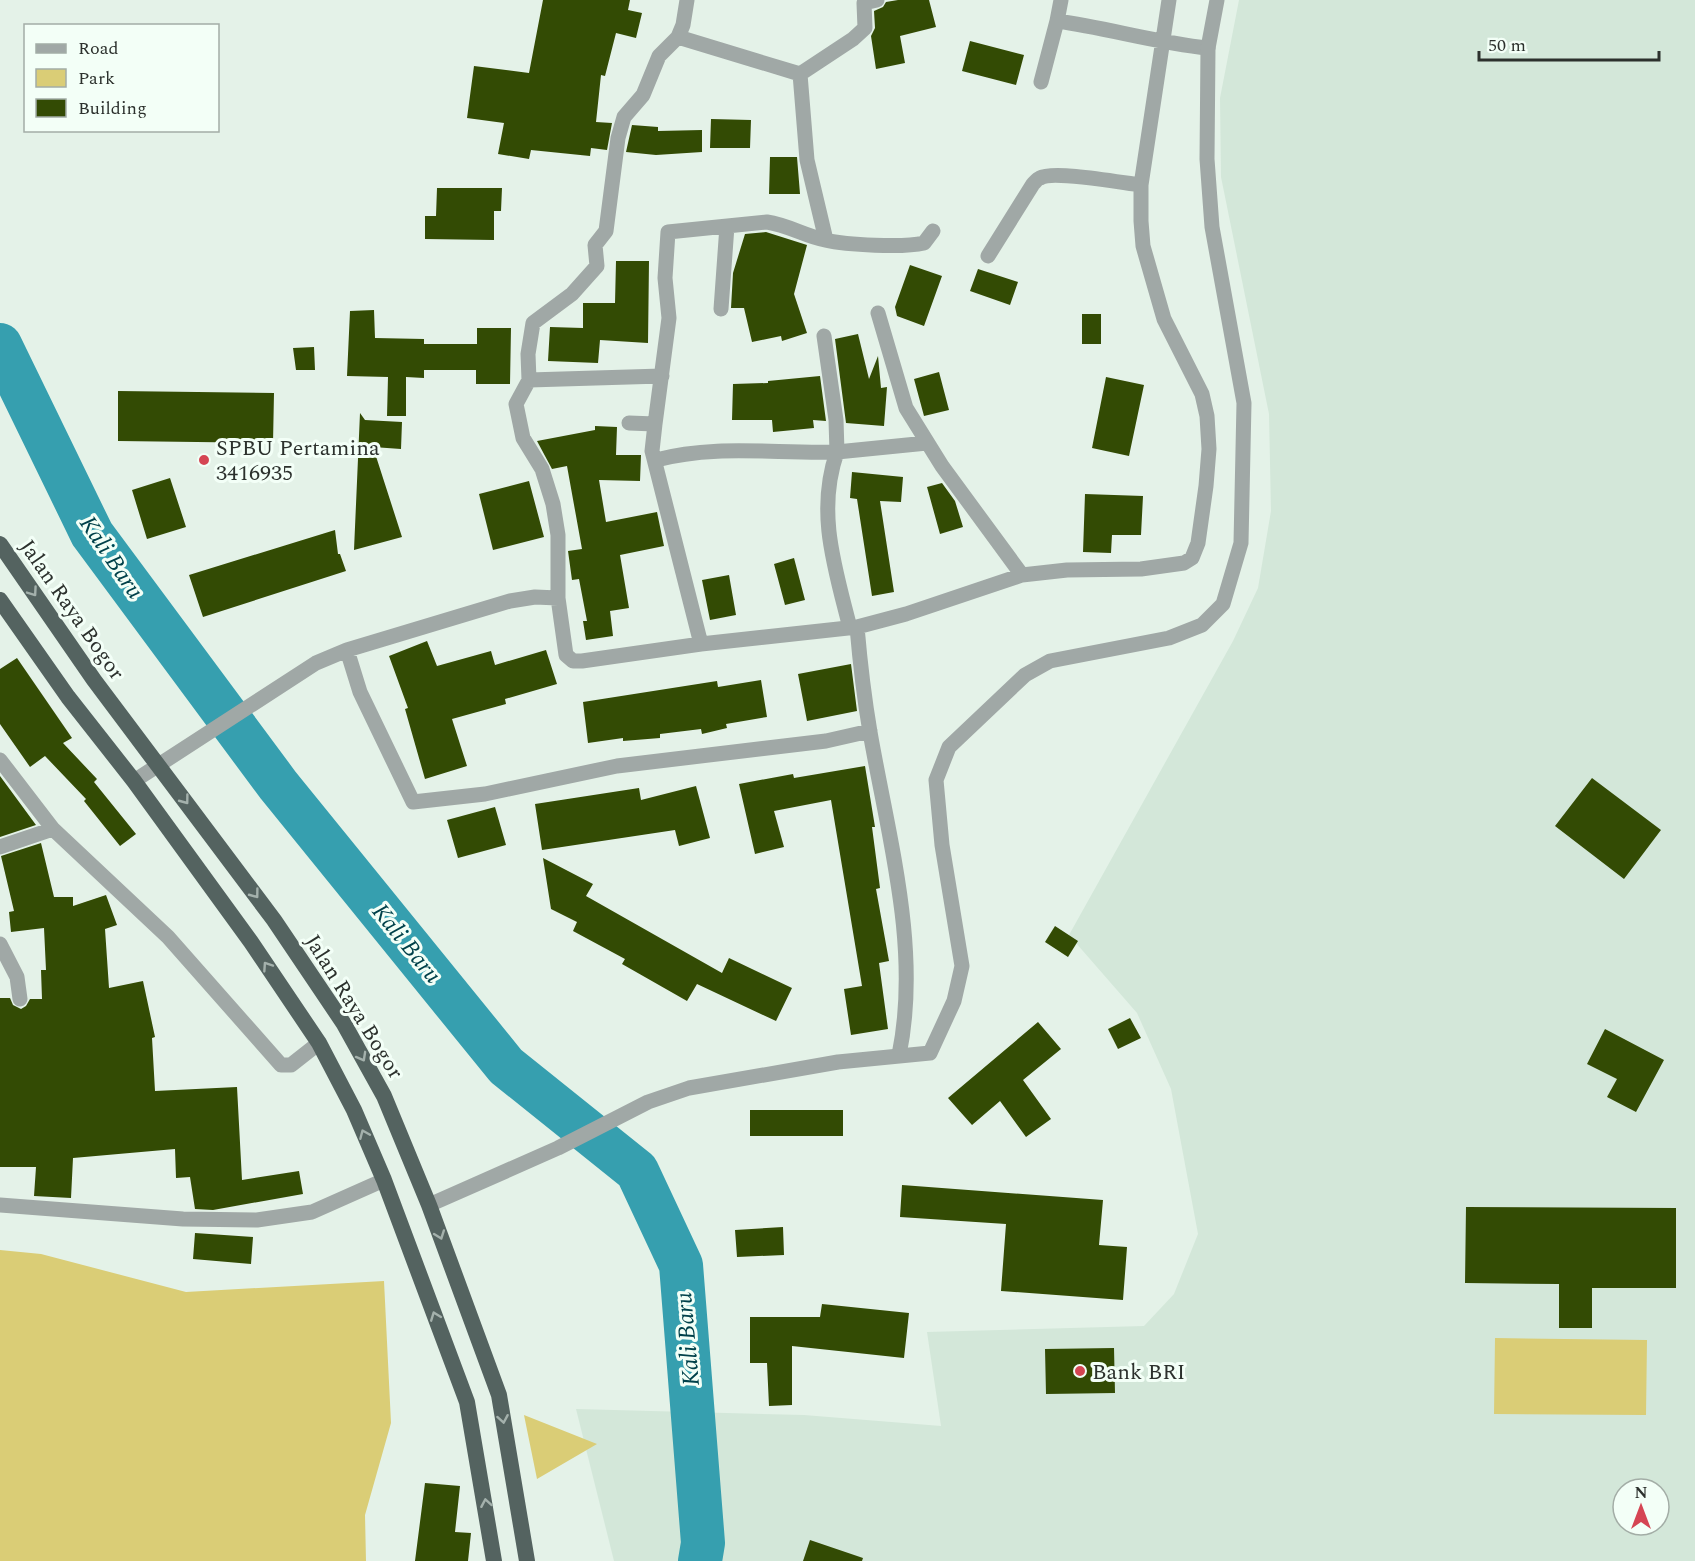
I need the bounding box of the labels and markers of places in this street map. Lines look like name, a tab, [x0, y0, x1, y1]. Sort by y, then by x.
place label: SPBU Pertamina 3416935	[216, 432, 380, 490]
marker: SPBU Pertamina 3416935	[197, 453, 211, 467]
place label: Bank BRI	[1092, 1356, 1185, 1389]
marker: Bank BRI	[1073, 1364, 1087, 1378]

